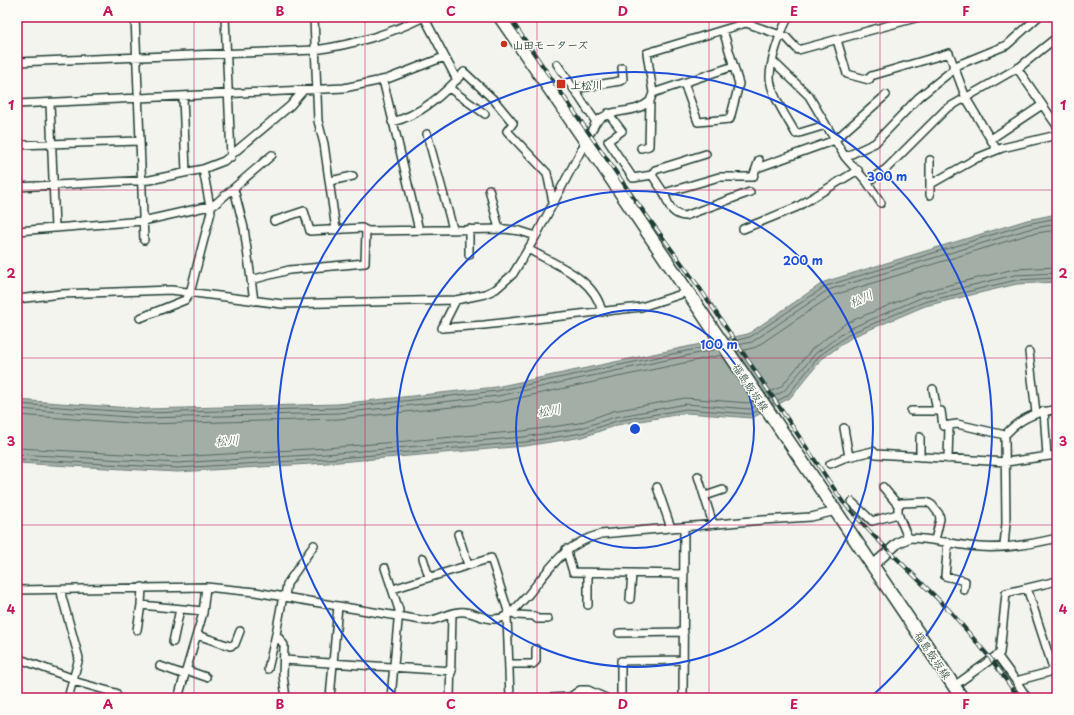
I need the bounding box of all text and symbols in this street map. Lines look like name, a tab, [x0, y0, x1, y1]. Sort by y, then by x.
text: A	[103, 1, 113, 20]
text: B	[276, 1, 285, 20]
text: C	[446, 1, 456, 20]
text: D	[618, 1, 628, 20]
text: E	[790, 1, 798, 20]
text: F	[962, 1, 970, 20]
place label: 山田モーターズ	[512, 36, 588, 53]
marker: 山田モーターズ	[499, 39, 509, 49]
place label: 上松川	[570, 76, 603, 93]
marker: 上松川	[555, 78, 567, 90]
text: 1	[8, 95, 14, 114]
text: 1	[1060, 95, 1066, 114]
text: 300 m	[867, 167, 907, 185]
text: 200 m	[783, 251, 823, 269]
text: 2	[6, 263, 16, 282]
text: 2	[1058, 263, 1068, 282]
water label: 松川	[846, 285, 876, 311]
text: 100 m	[700, 335, 738, 353]
street label: 福島飯坂線	[729, 359, 773, 415]
water label: 松川	[536, 399, 562, 421]
centre of rings	[628, 422, 642, 436]
water label: 松川	[214, 430, 240, 450]
text: 3	[7, 431, 16, 450]
text: 3	[1059, 431, 1068, 450]
text: 4	[7, 599, 16, 618]
text: 4	[1059, 599, 1068, 618]
street label: 福島飯坂線	[911, 627, 955, 683]
text: A	[103, 694, 113, 713]
text: B	[276, 694, 285, 713]
text: C	[446, 694, 456, 713]
text: D	[618, 694, 628, 713]
text: E	[790, 694, 798, 713]
text: F	[962, 694, 970, 713]

